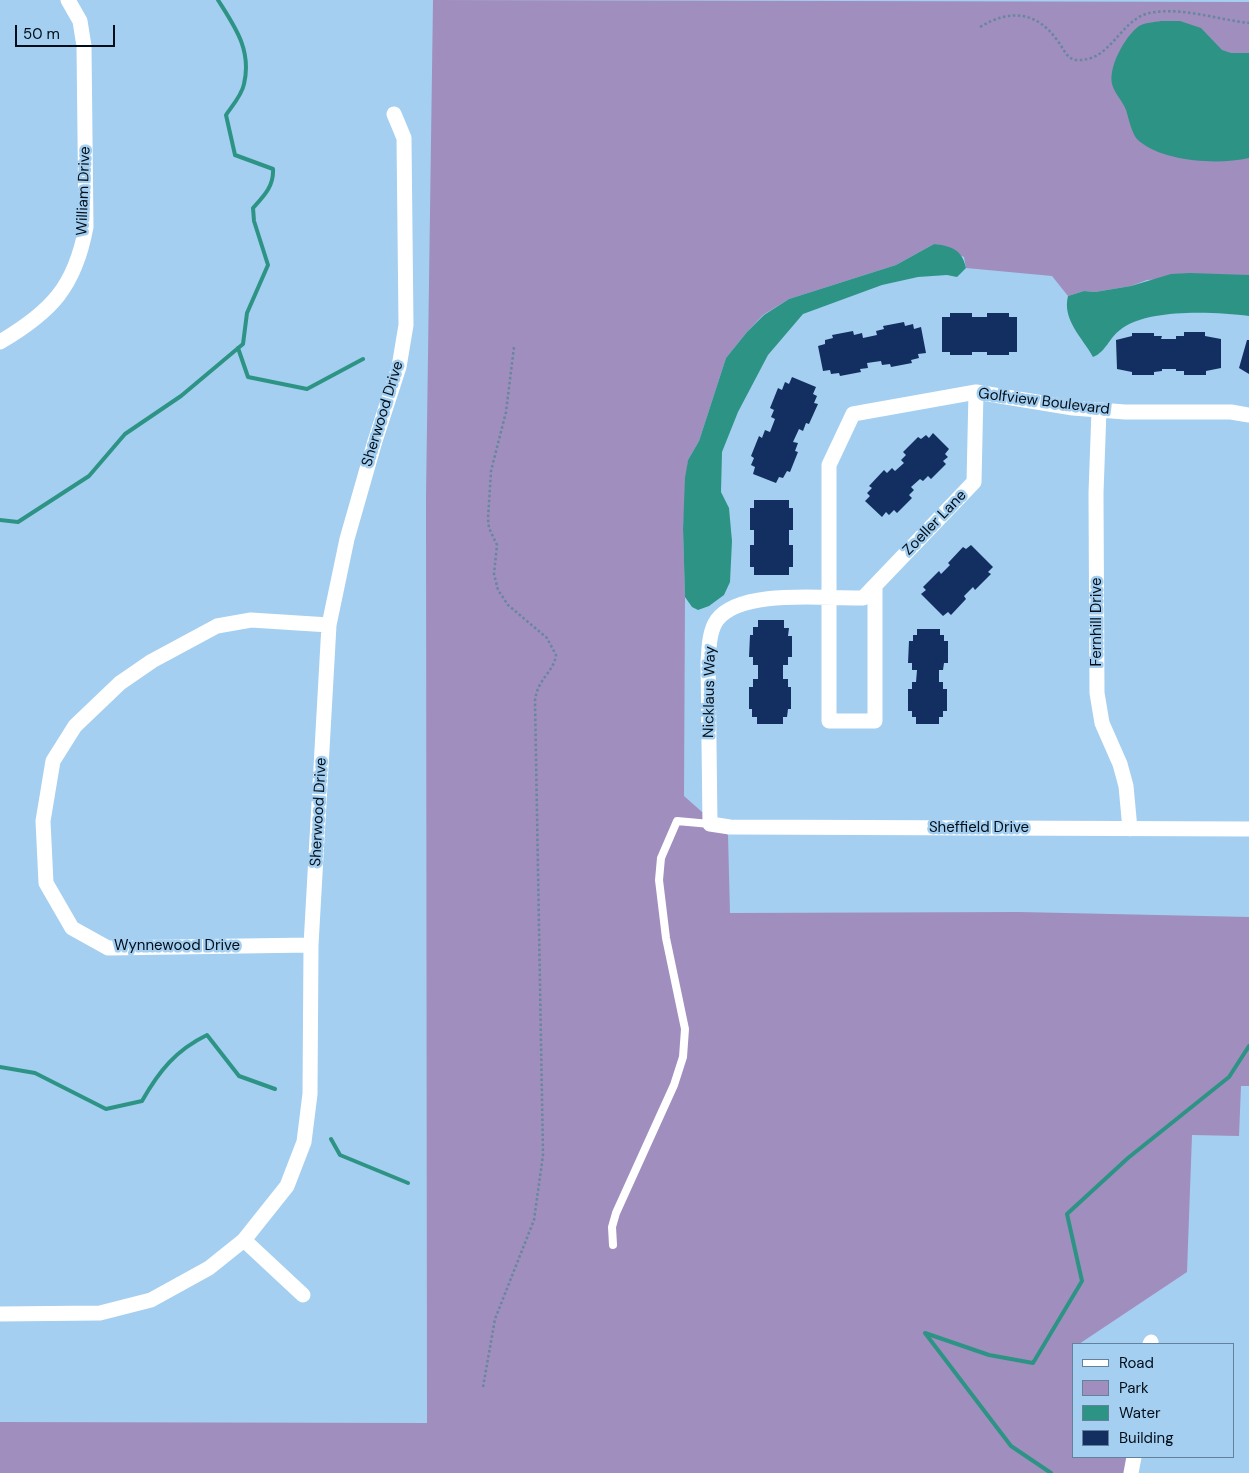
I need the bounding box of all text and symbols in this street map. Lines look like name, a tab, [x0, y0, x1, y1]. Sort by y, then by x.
scale bar	[18, 15, 118, 47]
text: 50 m	[23, 24, 60, 44]
street label: William Drive	[73, 146, 95, 236]
street label: Sherwood Drive	[358, 359, 408, 469]
street label: Golfview Boulevard	[977, 385, 1111, 419]
street label: Zoeller Lane	[900, 487, 970, 559]
street label: Fernhill Drive	[1088, 578, 1106, 666]
street label: Nicklaus Way	[700, 646, 720, 738]
street label: Sherwood Drive	[307, 757, 331, 867]
street label: Sheffield Drive	[929, 819, 1029, 837]
street label: Wynnewood Drive	[114, 937, 240, 955]
legend	[1072, 1343, 1234, 1458]
text: Road	[1119, 1353, 1154, 1373]
text: Park	[1119, 1378, 1149, 1398]
text: Water	[1119, 1403, 1160, 1423]
text: Building	[1119, 1428, 1174, 1448]

